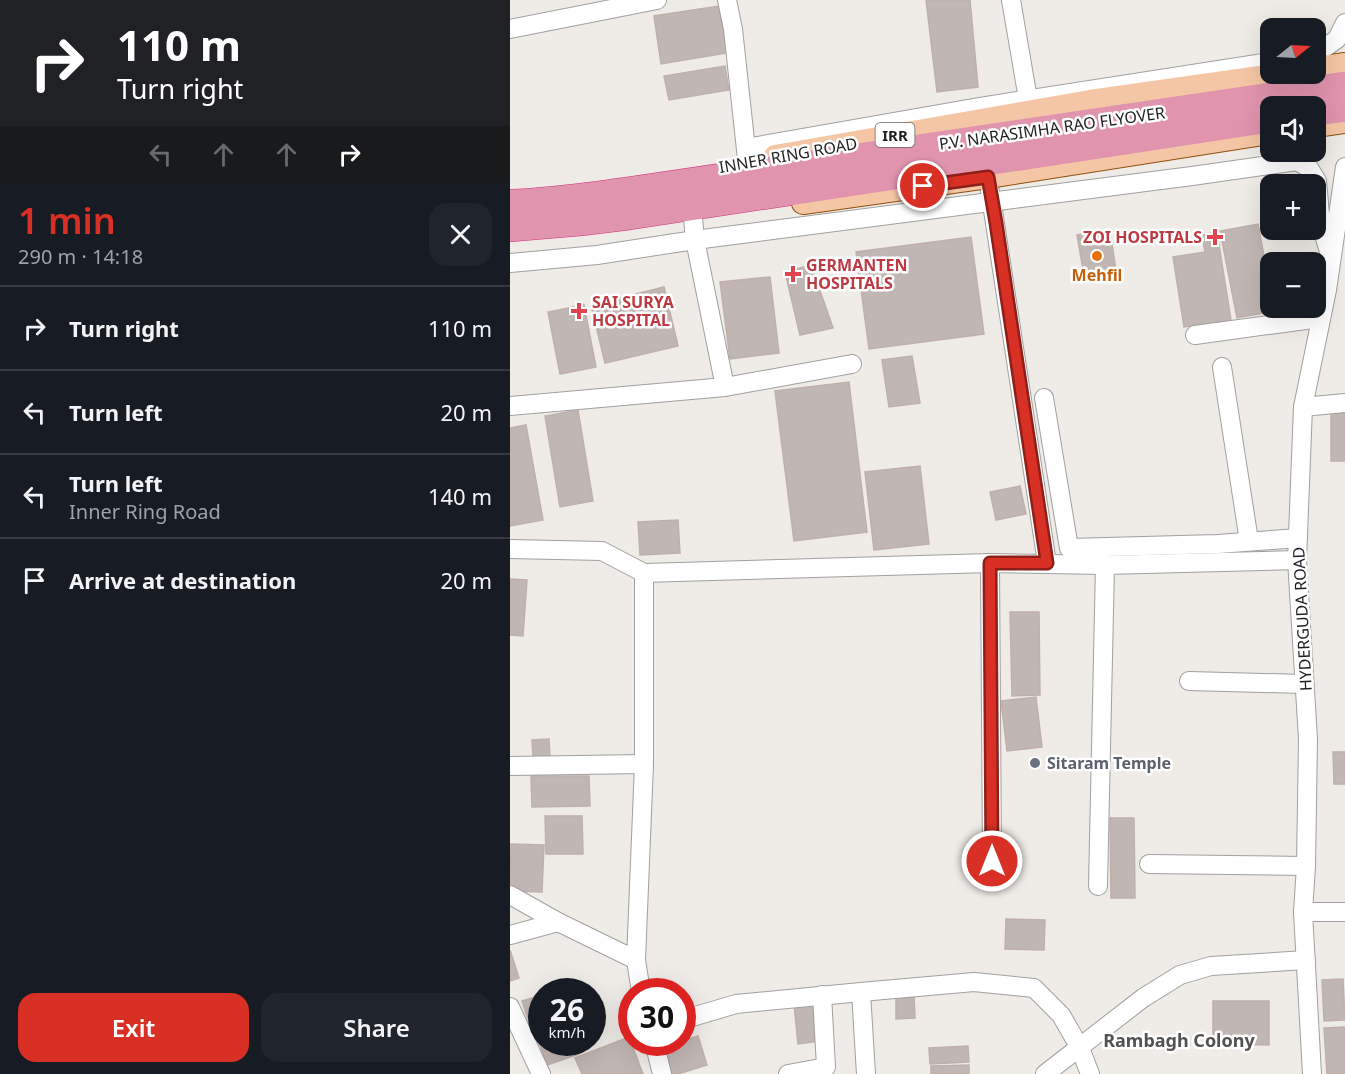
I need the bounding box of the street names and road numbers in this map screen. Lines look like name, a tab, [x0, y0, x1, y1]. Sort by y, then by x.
street label: P.V. NARASIMHA RAO FLYOVER	[938, 101, 1166, 155]
road number: IRR	[876, 123, 914, 147]
street label: INNER RING ROAD	[717, 132, 859, 178]
street label: HYDERGUDA ROAD	[1287, 546, 1317, 692]

